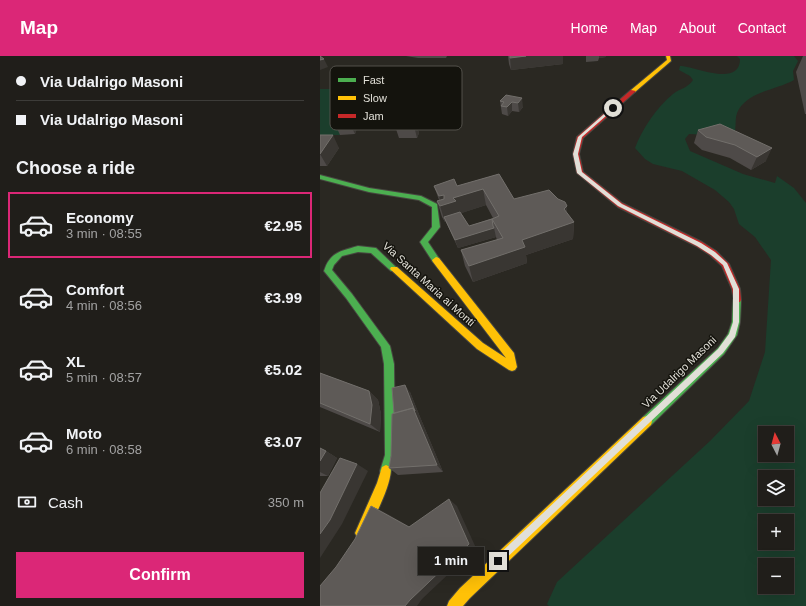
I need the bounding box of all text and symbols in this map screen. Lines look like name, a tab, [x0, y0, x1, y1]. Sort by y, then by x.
text: Map	[20, 17, 58, 38]
text: Home	[571, 20, 608, 36]
text: Map	[630, 20, 657, 36]
text: About	[679, 20, 716, 36]
text: Contact	[738, 20, 786, 36]
legend	[330, 66, 462, 130]
text: Via Udalrigo Masoni	[40, 73, 183, 90]
text: Fast	[363, 74, 384, 86]
text: Slow	[363, 92, 387, 104]
route start	[604, 99, 622, 117]
text: Jam	[363, 110, 384, 122]
text: Via Udalrigo Masoni	[40, 111, 183, 128]
text: Choose a ride	[16, 158, 135, 178]
icon: car	[18, 207, 54, 243]
text: Economy	[66, 209, 134, 226]
text: €2.95	[264, 217, 302, 234]
text: 3 min · 08:55	[66, 226, 142, 241]
street label: Via Santa Maria ai Monti	[381, 240, 477, 328]
icon: car	[18, 279, 54, 315]
text: Comfort	[66, 281, 124, 298]
text: €3.99	[264, 289, 302, 306]
text: 4 min · 08:56	[66, 298, 142, 313]
street label: Via Udalrigo Masoni	[639, 334, 719, 410]
icon: car	[18, 351, 54, 387]
text: XL	[66, 353, 85, 370]
text: €5.02	[264, 361, 302, 378]
text: 5 min · 08:57	[66, 370, 142, 385]
icon: car	[18, 423, 54, 459]
text: Moto	[66, 425, 102, 442]
north arrow	[758, 426, 794, 462]
map controls	[758, 426, 794, 594]
text: €3.07	[264, 433, 302, 450]
text: 6 min · 08:58	[66, 442, 142, 457]
button: layers	[758, 470, 794, 506]
icon: cash	[16, 491, 38, 513]
text: Cash	[48, 494, 83, 511]
text: 350 m	[268, 495, 304, 510]
button: +	[758, 514, 794, 550]
callout: 1 min	[418, 547, 484, 575]
button: Confirm	[16, 552, 304, 598]
route end	[489, 552, 507, 570]
text: 1 min	[434, 553, 468, 568]
button: −	[758, 558, 794, 594]

